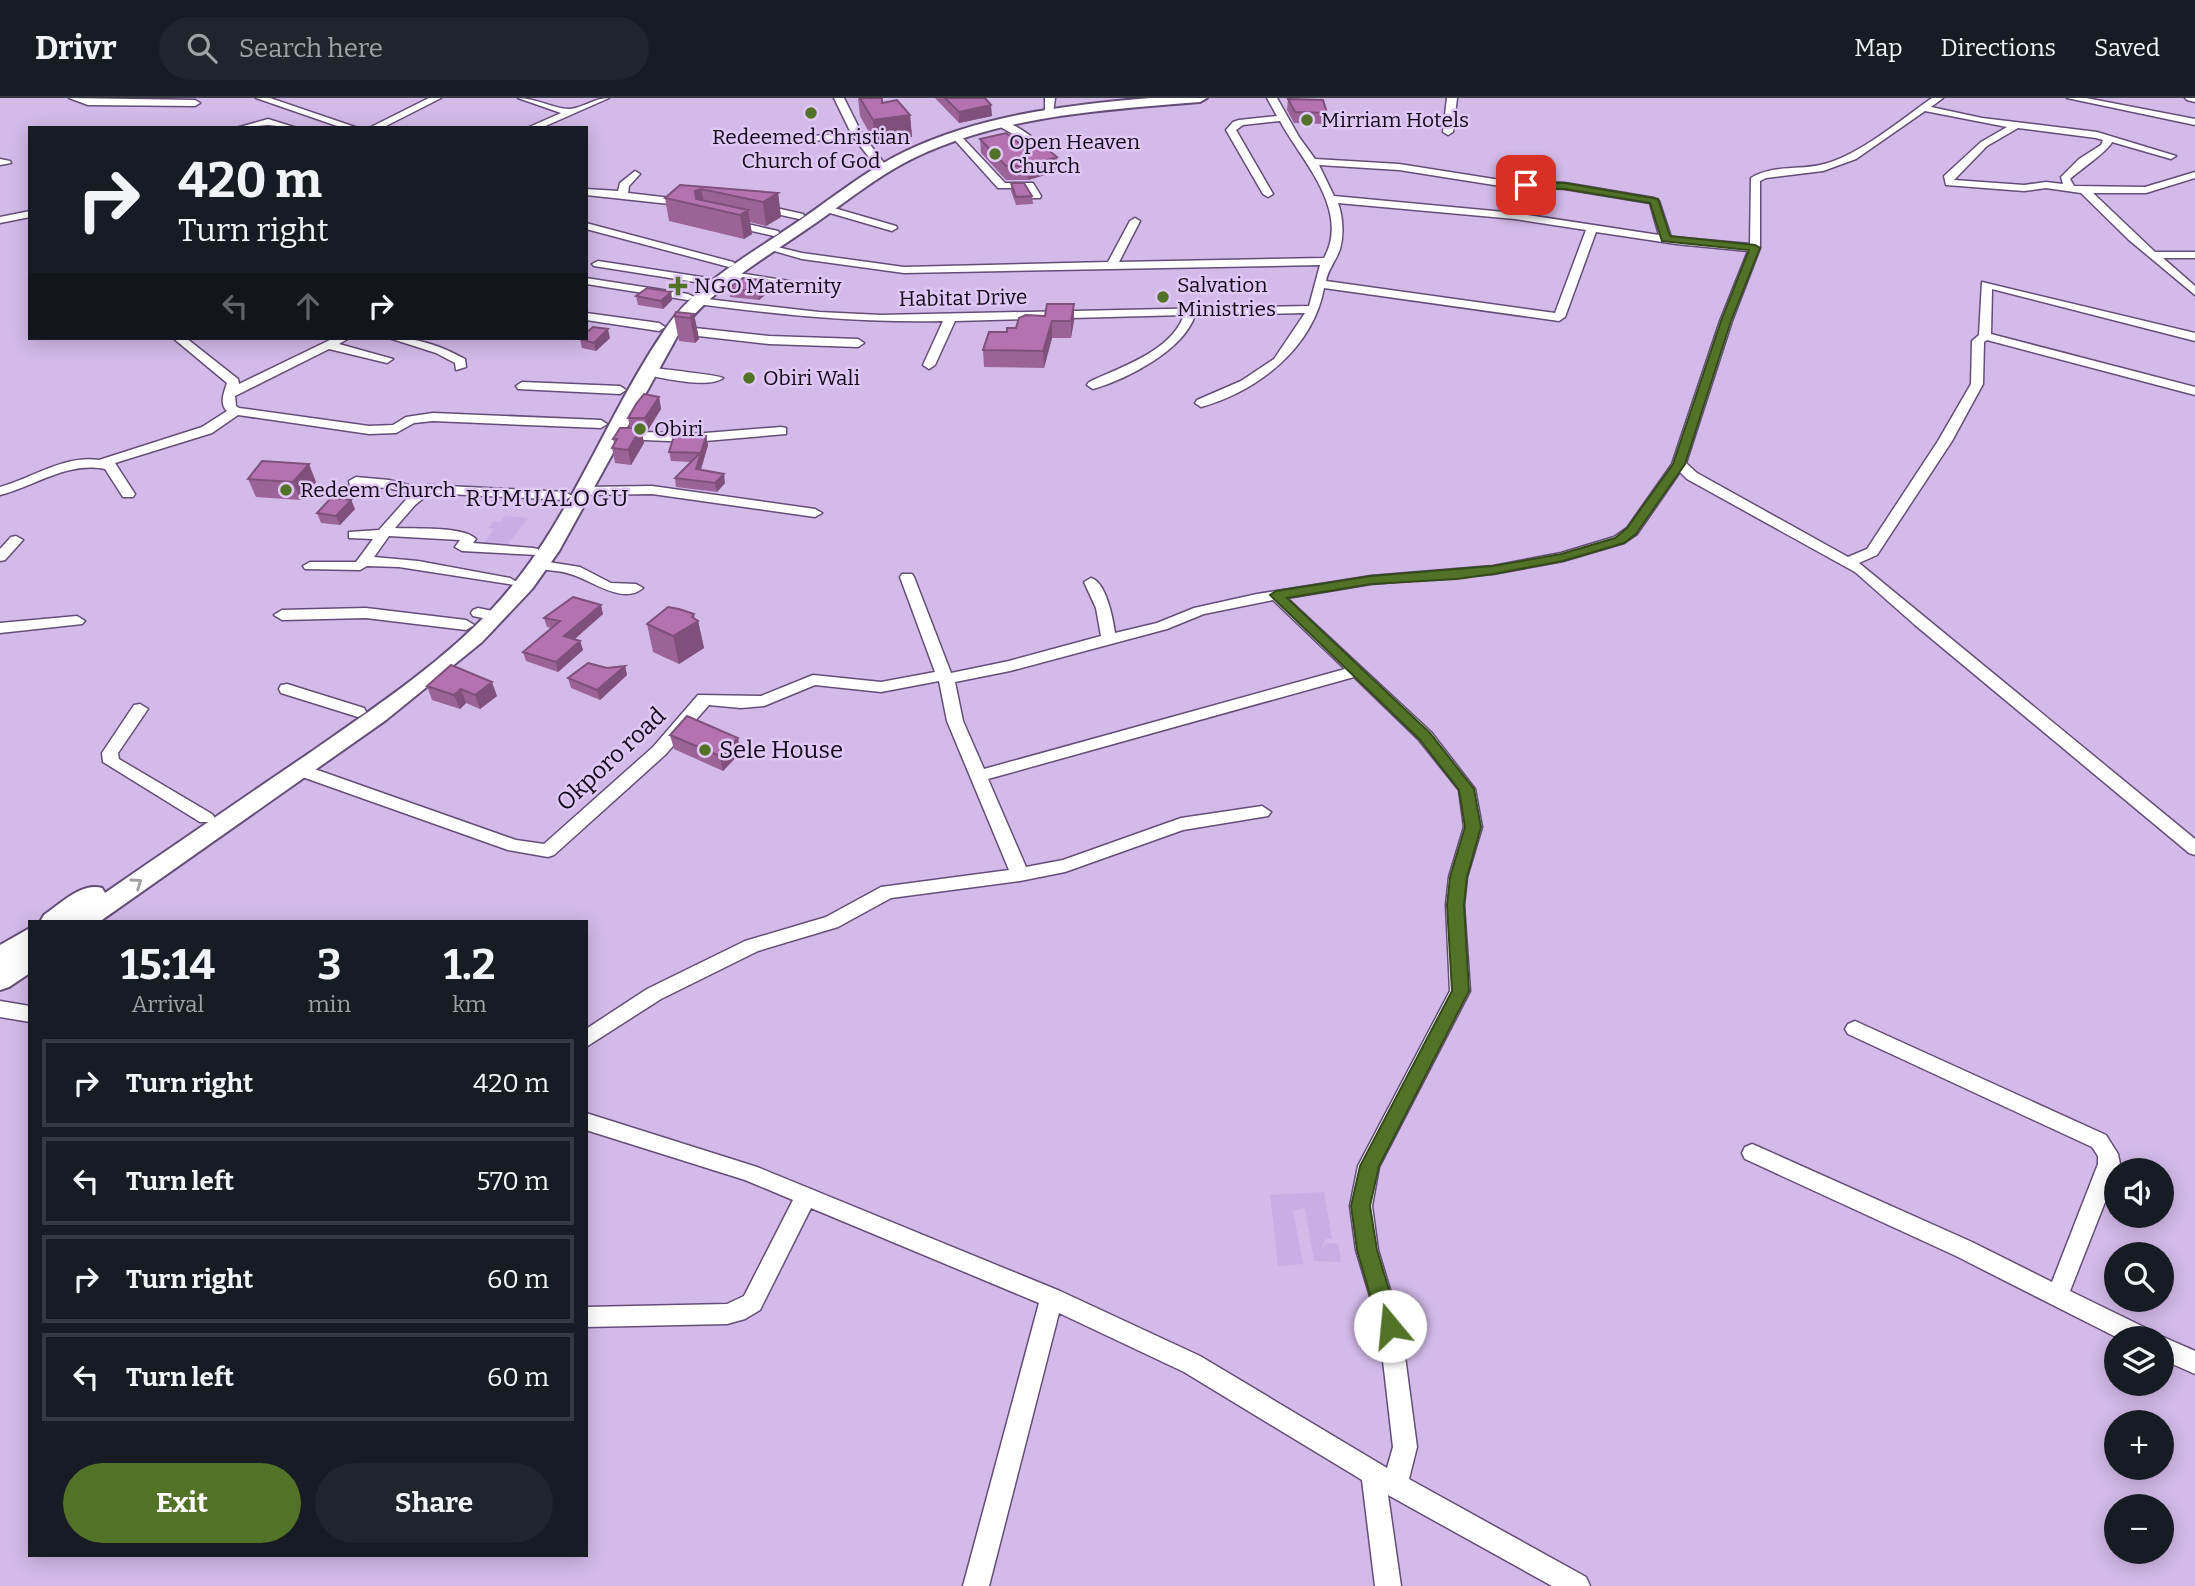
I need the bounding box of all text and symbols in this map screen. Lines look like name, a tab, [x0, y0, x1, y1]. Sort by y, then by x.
search box	[159, 17, 649, 80]
text: Drivr	[35, 28, 117, 68]
icon: search	[183, 29, 221, 67]
text: Search here	[239, 33, 383, 64]
text: Map	[1854, 34, 1903, 62]
text: Directions	[1941, 34, 2056, 62]
text: Saved	[2094, 34, 2160, 62]
marker: Redeemed Christian Church of God	[803, 105, 819, 121]
place label: Mirriam Hotels	[1321, 107, 1469, 133]
marker: Mirriam Hotels	[1299, 112, 1315, 128]
place label: Redeemed Christian Church of God	[712, 124, 910, 174]
place label: Open Heaven Church	[1009, 129, 1140, 179]
marker: Open Heaven Church	[987, 146, 1003, 162]
text: 420 m	[178, 151, 322, 210]
icon: right	[63, 154, 154, 245]
pin	[1496, 155, 1556, 215]
icon: arrive	[1507, 166, 1545, 204]
text: Turn right	[178, 211, 329, 249]
place label: Salvation Ministries	[1177, 272, 1276, 322]
place label: NGO Maternity	[694, 273, 843, 299]
marker: NGO Maternity	[668, 276, 688, 296]
street label: Habitat Drive	[898, 284, 1028, 312]
icon: left	[216, 287, 254, 325]
icon: ahead	[289, 287, 327, 325]
icon: right	[362, 287, 400, 325]
marker: Salvation Ministries	[1155, 289, 1171, 305]
place label: Obiri Wali	[763, 365, 860, 391]
marker: Obiri Wali	[741, 370, 757, 386]
place label: Obiri	[654, 416, 703, 442]
marker: Obiri	[632, 421, 648, 437]
place label: Redeem Church	[300, 477, 456, 503]
marker: Redeem Church	[278, 482, 294, 498]
district label: RUMUALOGU	[466, 484, 630, 512]
street label: Okporo road	[551, 701, 671, 817]
place label: Sele House	[719, 736, 843, 764]
marker: Sele House	[697, 742, 713, 758]
one-way arrow	[129, 879, 142, 891]
text: 15:14	[121, 940, 215, 990]
text: 3	[317, 940, 341, 990]
text: 1.2	[444, 940, 496, 990]
text: Arrival	[131, 990, 204, 1018]
text: min	[308, 990, 351, 1018]
text: km	[452, 990, 487, 1018]
icon: right	[67, 1064, 105, 1102]
text: Turn right	[126, 1068, 253, 1099]
text: 420 m	[473, 1068, 549, 1099]
map controls	[2104, 1158, 2174, 1564]
button: sound	[2104, 1158, 2174, 1228]
icon: left	[67, 1162, 105, 1200]
text: Turn left	[126, 1166, 234, 1197]
text: 570 m	[476, 1166, 549, 1197]
button: search	[2104, 1242, 2174, 1312]
icon: right	[67, 1260, 105, 1298]
text: Turn right	[126, 1264, 253, 1295]
text: 60 m	[487, 1264, 549, 1295]
position arrow	[1353, 1289, 1427, 1363]
button: layers	[2104, 1326, 2174, 1396]
icon: left	[67, 1358, 105, 1396]
text: Turn left	[126, 1362, 234, 1393]
text: 60 m	[487, 1362, 549, 1393]
button: +	[2104, 1410, 2174, 1480]
button: Exit	[63, 1463, 301, 1543]
button: Share	[315, 1463, 553, 1543]
button: −	[2104, 1494, 2174, 1564]

